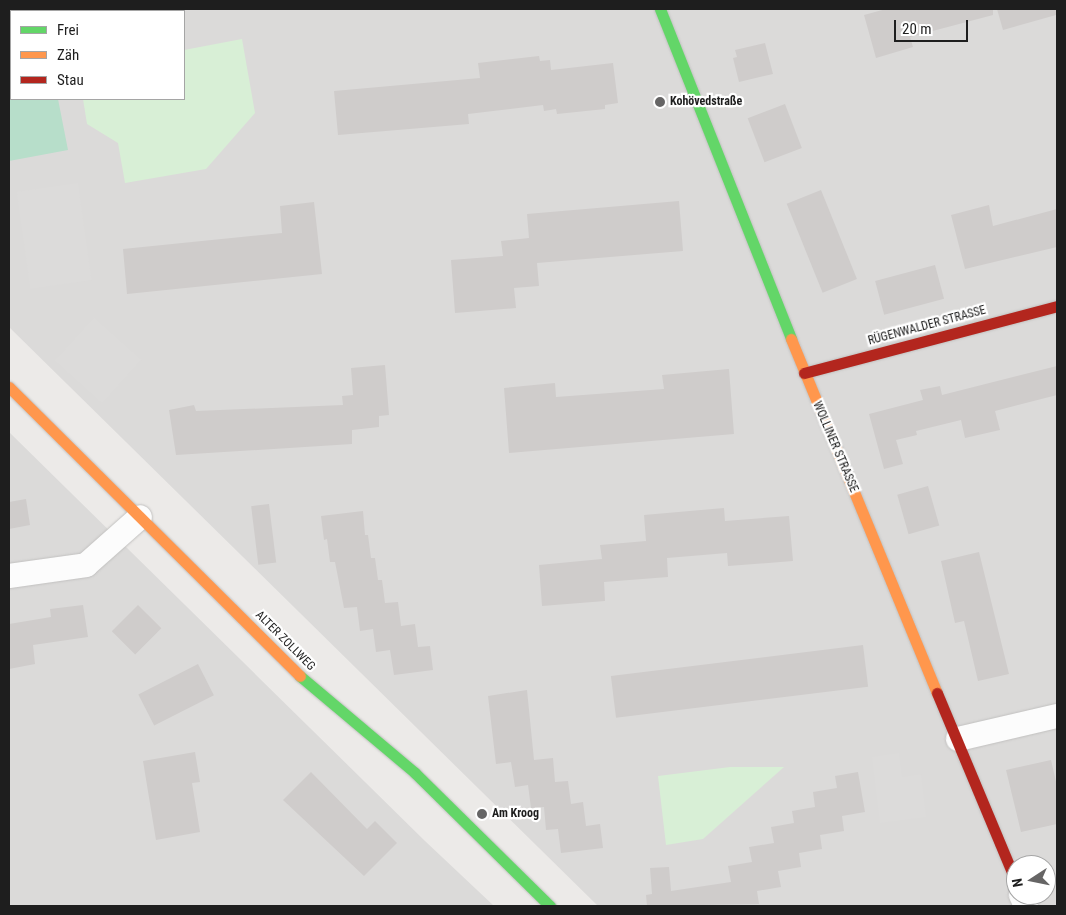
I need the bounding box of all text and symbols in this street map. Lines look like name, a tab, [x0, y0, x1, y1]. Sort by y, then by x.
legend	[10, 10, 185, 100]
scale bar	[896, 10, 970, 42]
text: 20 m	[902, 20, 932, 38]
text: Frei	[57, 21, 79, 39]
text: Zäh	[57, 46, 79, 64]
text: Stau	[57, 71, 84, 89]
place label: Kohövedstraße	[670, 95, 742, 109]
marker: Kohövedstraße	[654, 96, 666, 108]
street label: RÜGENWALDER STRASSE	[867, 303, 987, 349]
street label: WOLLINER STRASSE	[809, 399, 861, 495]
street label: ALTER ZOLLWEG	[252, 608, 318, 674]
place label: Am Kroog	[492, 807, 539, 821]
marker: Am Kroog	[476, 808, 488, 820]
north arrow	[1006, 855, 1056, 905]
text: N	[1009, 877, 1026, 888]

